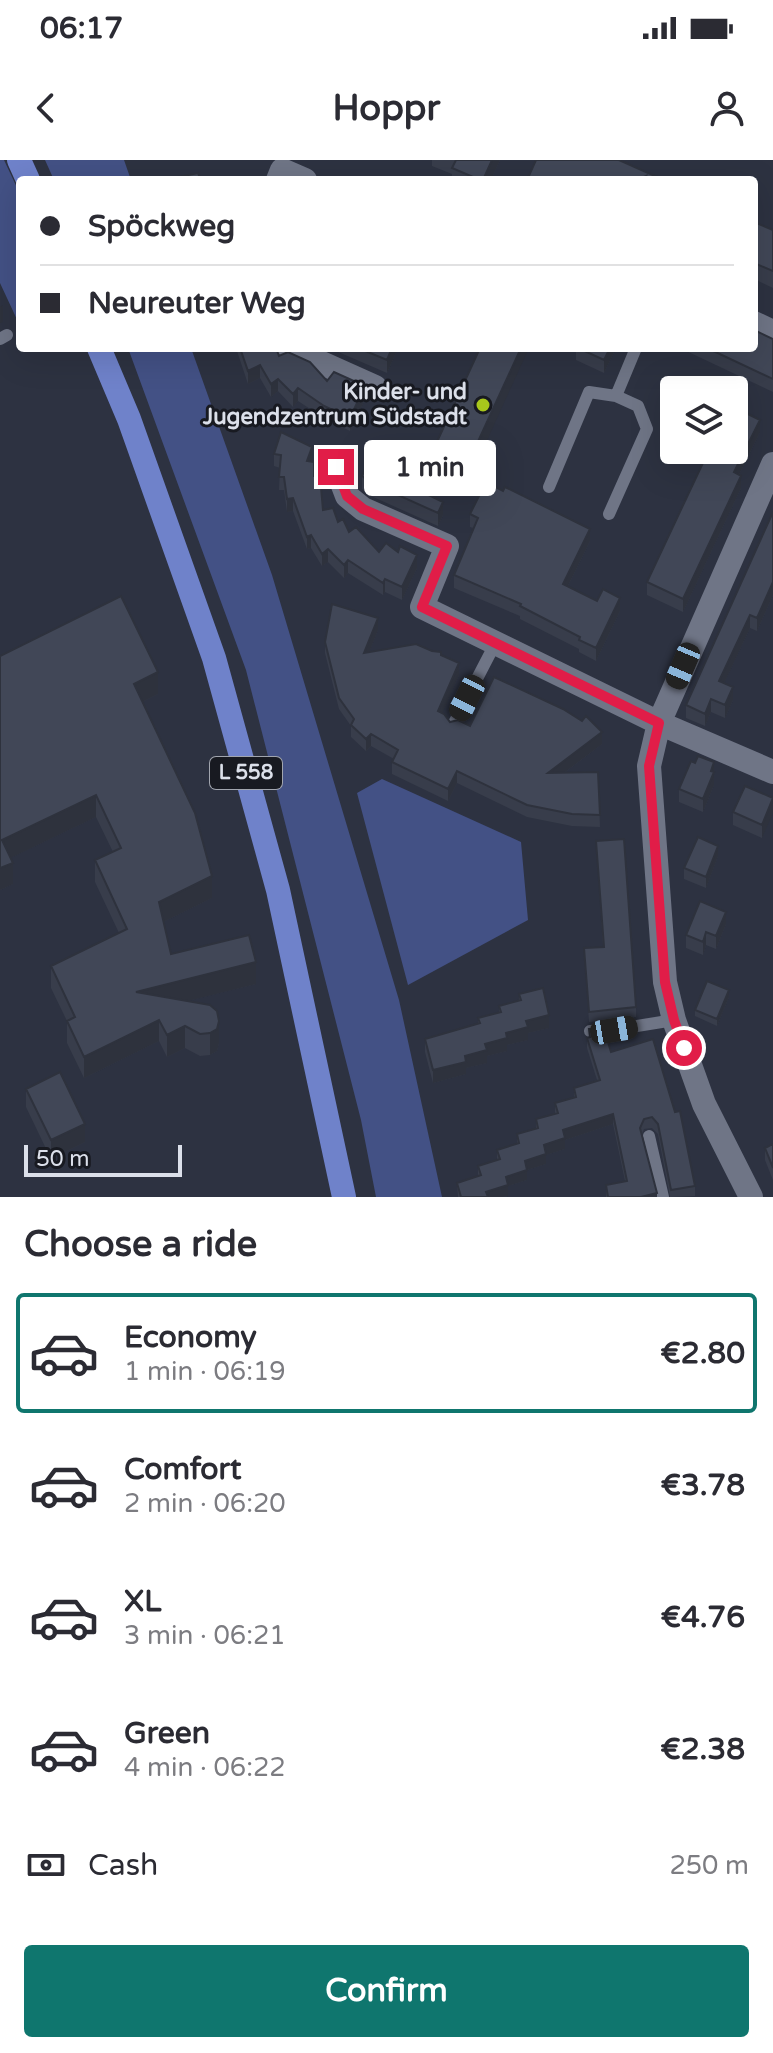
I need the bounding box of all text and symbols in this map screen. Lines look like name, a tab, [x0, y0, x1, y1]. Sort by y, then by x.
text: 06:17	[40, 10, 123, 47]
icon: back	[24, 86, 68, 130]
icon: person	[705, 86, 749, 130]
text: Hoppr	[333, 87, 440, 130]
text: Spöckweg	[88, 208, 235, 245]
text: Neureuter Weg	[88, 285, 306, 322]
map controls	[660, 376, 748, 464]
button: layers	[660, 376, 748, 464]
place label: Kinder- und Jugendzentrum Südstadt	[202, 379, 468, 430]
marker: Kinder- und Jugendzentrum Südstadt	[474, 396, 492, 414]
callout: 1 min	[364, 439, 496, 495]
route end	[318, 449, 354, 485]
text: 1 min	[395, 452, 465, 483]
car	[663, 639, 703, 693]
car	[445, 671, 489, 725]
road number: L 558	[210, 757, 282, 789]
car	[588, 1014, 640, 1046]
route start	[666, 1030, 702, 1066]
scale bar	[24, 1141, 182, 1177]
text: 50 m	[36, 1146, 90, 1172]
text: Choose a ride	[24, 1223, 257, 1266]
icon: car	[28, 1317, 100, 1389]
text: Economy	[124, 1319, 257, 1356]
text: €2.80	[660, 1335, 745, 1372]
text: 1 min · 06:19	[124, 1356, 286, 1387]
icon: car	[28, 1449, 100, 1521]
text: Comfort	[124, 1451, 242, 1488]
text: €3.78	[661, 1467, 745, 1504]
text: 2 min · 06:20	[124, 1488, 286, 1519]
icon: car	[28, 1581, 100, 1653]
text: XL	[124, 1583, 161, 1620]
text: €4.76	[661, 1599, 745, 1636]
text: 3 min · 06:21	[124, 1620, 286, 1651]
icon: car	[28, 1713, 100, 1785]
text: Green	[124, 1715, 210, 1752]
text: €2.38	[660, 1731, 745, 1768]
text: 4 min · 06:22	[124, 1752, 286, 1783]
icon: cash	[24, 1843, 68, 1887]
text: Cash	[88, 1847, 158, 1884]
text: 250 m	[669, 1850, 749, 1881]
button: Confirm	[24, 1945, 749, 2037]

